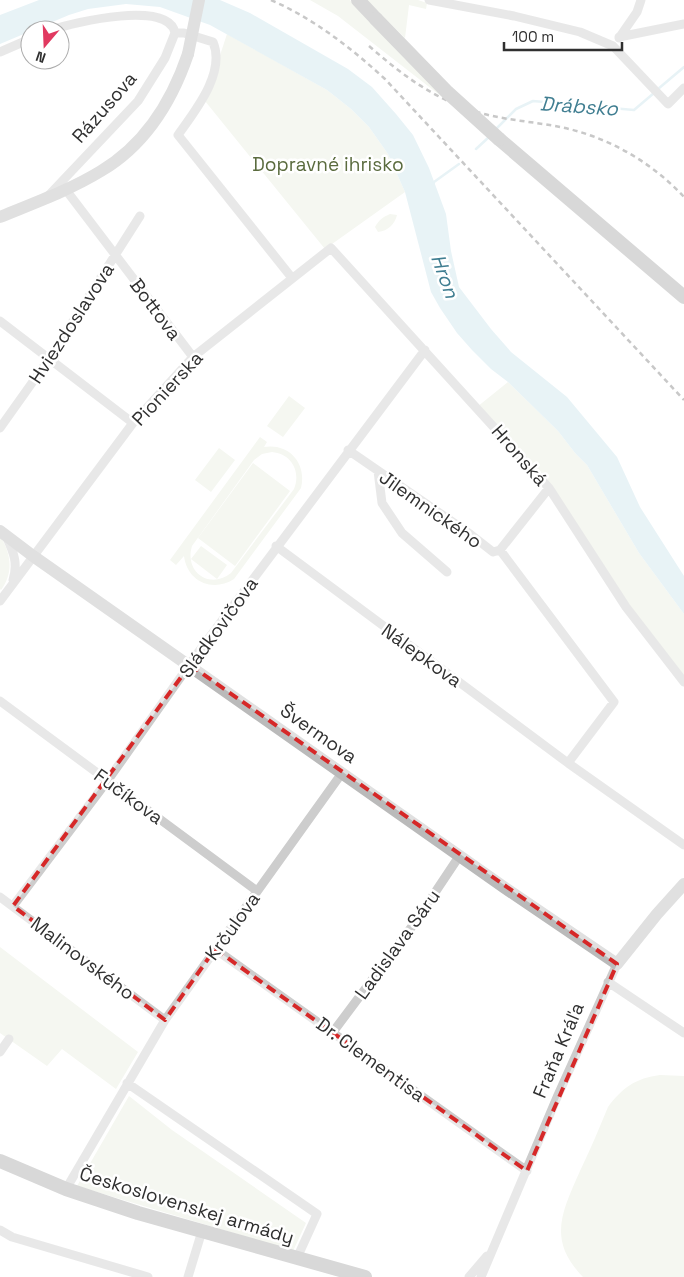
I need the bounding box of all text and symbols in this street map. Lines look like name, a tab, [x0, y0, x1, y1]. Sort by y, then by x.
north arrow	[20, 20, 70, 70]
scale bar	[504, 20, 622, 52]
text: 100 m	[512, 27, 554, 46]
text: N	[33, 47, 48, 67]
street label: Rázusova	[67, 66, 142, 148]
water label: Drábsko	[539, 90, 619, 122]
park label: Dopravné ihrisko	[252, 152, 404, 177]
water label: Hron	[425, 250, 465, 302]
street label: Hviezdoslavova	[23, 258, 120, 388]
street label: Bottova	[124, 273, 187, 345]
street label: Pionierska	[126, 346, 208, 431]
street label: Hronská	[486, 419, 553, 491]
street label: Jilemnického	[374, 465, 487, 554]
street label: Sládkovičova	[173, 572, 263, 683]
street label: Nálepkova	[376, 618, 467, 693]
street label: Švermova	[275, 698, 362, 769]
street label: Fučíkova	[89, 763, 168, 830]
street label: Ladislava Sáru	[349, 884, 446, 1004]
street label: Krčulova	[199, 887, 266, 965]
street label: Malinovského	[26, 911, 140, 1006]
street label: Fraňa Kráľa	[527, 999, 590, 1102]
street label: Dr. Clementisa	[311, 1011, 430, 1107]
street label: Československej armády	[76, 1161, 297, 1250]

